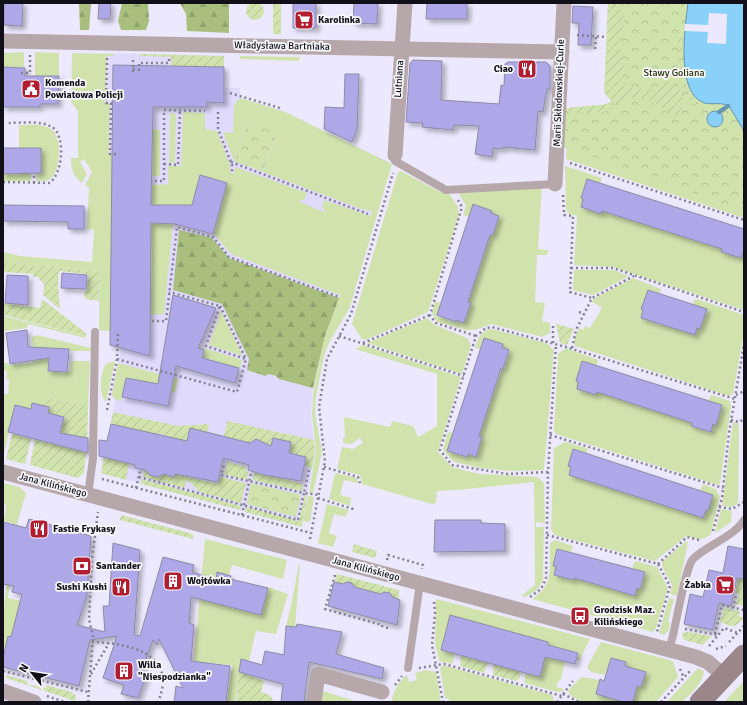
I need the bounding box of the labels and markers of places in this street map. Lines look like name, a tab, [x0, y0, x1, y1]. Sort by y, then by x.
supermarket icon: Karolinka	[293, 9, 315, 31]
place label: Karolinka	[318, 14, 360, 26]
restaurant icon: Ciao	[516, 58, 538, 80]
place label: Ciao	[494, 63, 513, 75]
place label: Komenda Powiatowa Policji	[45, 77, 123, 101]
public building icon: Komenda Powiatowa Policji	[20, 78, 42, 100]
restaurant icon: Fastie Frykasy	[28, 518, 50, 540]
place label: Fastie Frykasy	[53, 523, 116, 535]
bank icon: Santander	[71, 555, 93, 577]
place label: Santander	[96, 560, 141, 572]
building icon: Wojtówka	[162, 570, 184, 592]
supermarket icon: Żabka	[714, 574, 736, 596]
place label: Wojtówka	[187, 575, 231, 587]
restaurant icon: Sushi Kushi	[110, 576, 132, 598]
place label: Żabka	[684, 578, 711, 591]
place label: Sushi Kushi	[57, 581, 107, 593]
place label: Grodzisk Maz. Kilińskiego	[594, 604, 655, 628]
bus stop icon: Grodzisk Maz. Kilińskiego	[569, 605, 591, 627]
place label: Willa "Niespodzianka"	[138, 659, 211, 683]
building icon: Willa "Niespodzianka"	[113, 660, 135, 682]

